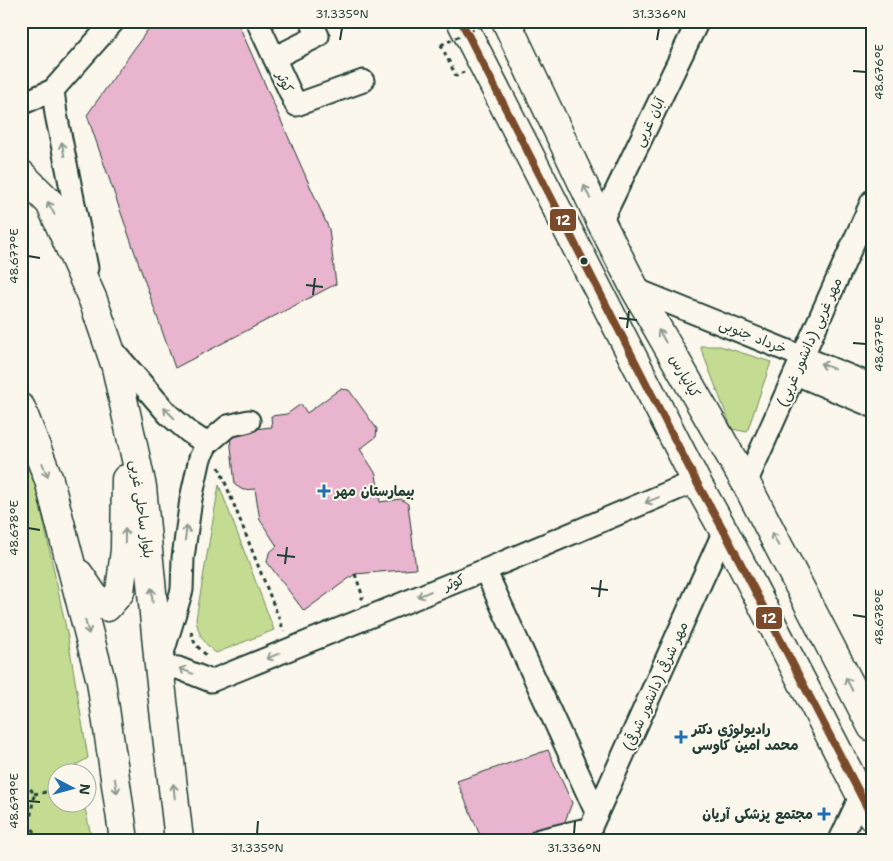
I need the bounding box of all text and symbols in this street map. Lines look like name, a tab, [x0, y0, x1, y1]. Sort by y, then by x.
text: 31.335°N	[315, 6, 369, 22]
text: 31.336°N	[632, 6, 686, 22]
text: 48.676°E	[871, 44, 887, 100]
street label: کوثر	[272, 68, 298, 95]
street label: آبان غربی	[629, 94, 669, 150]
one-way arrow	[58, 142, 67, 158]
one-way arrow	[581, 185, 591, 200]
one-way arrow	[46, 201, 56, 216]
line badge: 12	[549, 208, 577, 232]
text: 12	[555, 211, 571, 229]
text: 48.677°E	[6, 228, 22, 284]
unlabelled marker	[579, 256, 589, 266]
street label: (دانشور غربی) مهر غربی	[772, 274, 847, 410]
street label: خرداد جنوبی	[716, 314, 789, 359]
text: 48.677°E	[871, 316, 887, 372]
one-way arrow	[657, 329, 666, 344]
street label: کیانپارس	[665, 351, 705, 401]
one-way arrow	[820, 361, 835, 370]
one-way arrow	[163, 407, 175, 420]
street label: بلوار ساحلی غربی	[126, 459, 158, 559]
one-way arrow	[41, 462, 50, 477]
place label: بیمارستان مهر	[333, 482, 415, 500]
marker: بیمارستان مهر	[317, 484, 331, 498]
one-way arrow	[644, 496, 659, 505]
text: 48.678°E	[6, 500, 22, 556]
one-way arrow	[181, 526, 191, 542]
one-way arrow	[121, 528, 130, 544]
one-way arrow	[770, 532, 779, 547]
street label: کوثر	[440, 570, 467, 595]
one-way arrow	[148, 587, 157, 603]
text: 48.678°E	[871, 589, 887, 645]
one-way arrow	[416, 591, 431, 600]
line badge: 12	[755, 606, 783, 630]
text: 12	[761, 609, 777, 627]
one-way arrow	[83, 618, 92, 634]
street label: مهر شرقی (دانشور شرقی)	[618, 619, 693, 754]
one-way arrow	[266, 652, 281, 661]
one-way arrow	[179, 666, 194, 676]
one-way arrow	[844, 676, 854, 691]
place label: رادیولوژی دکتر محمد امین کاوسی	[690, 720, 798, 754]
marker: رادیولوژی دکتر محمد امین کاوسی	[674, 730, 688, 744]
north arrow	[48, 764, 98, 814]
text: 48.679°E	[6, 773, 22, 829]
one-way arrow	[111, 778, 121, 794]
text: N	[75, 783, 94, 796]
one-way arrow	[169, 784, 179, 800]
place label: مجتمع پزشکی آریان	[702, 805, 813, 824]
marker: مجتمع پزشکی آریان	[817, 807, 831, 821]
text: 31.335°N	[230, 840, 284, 856]
text: 31.336°N	[547, 840, 601, 856]

